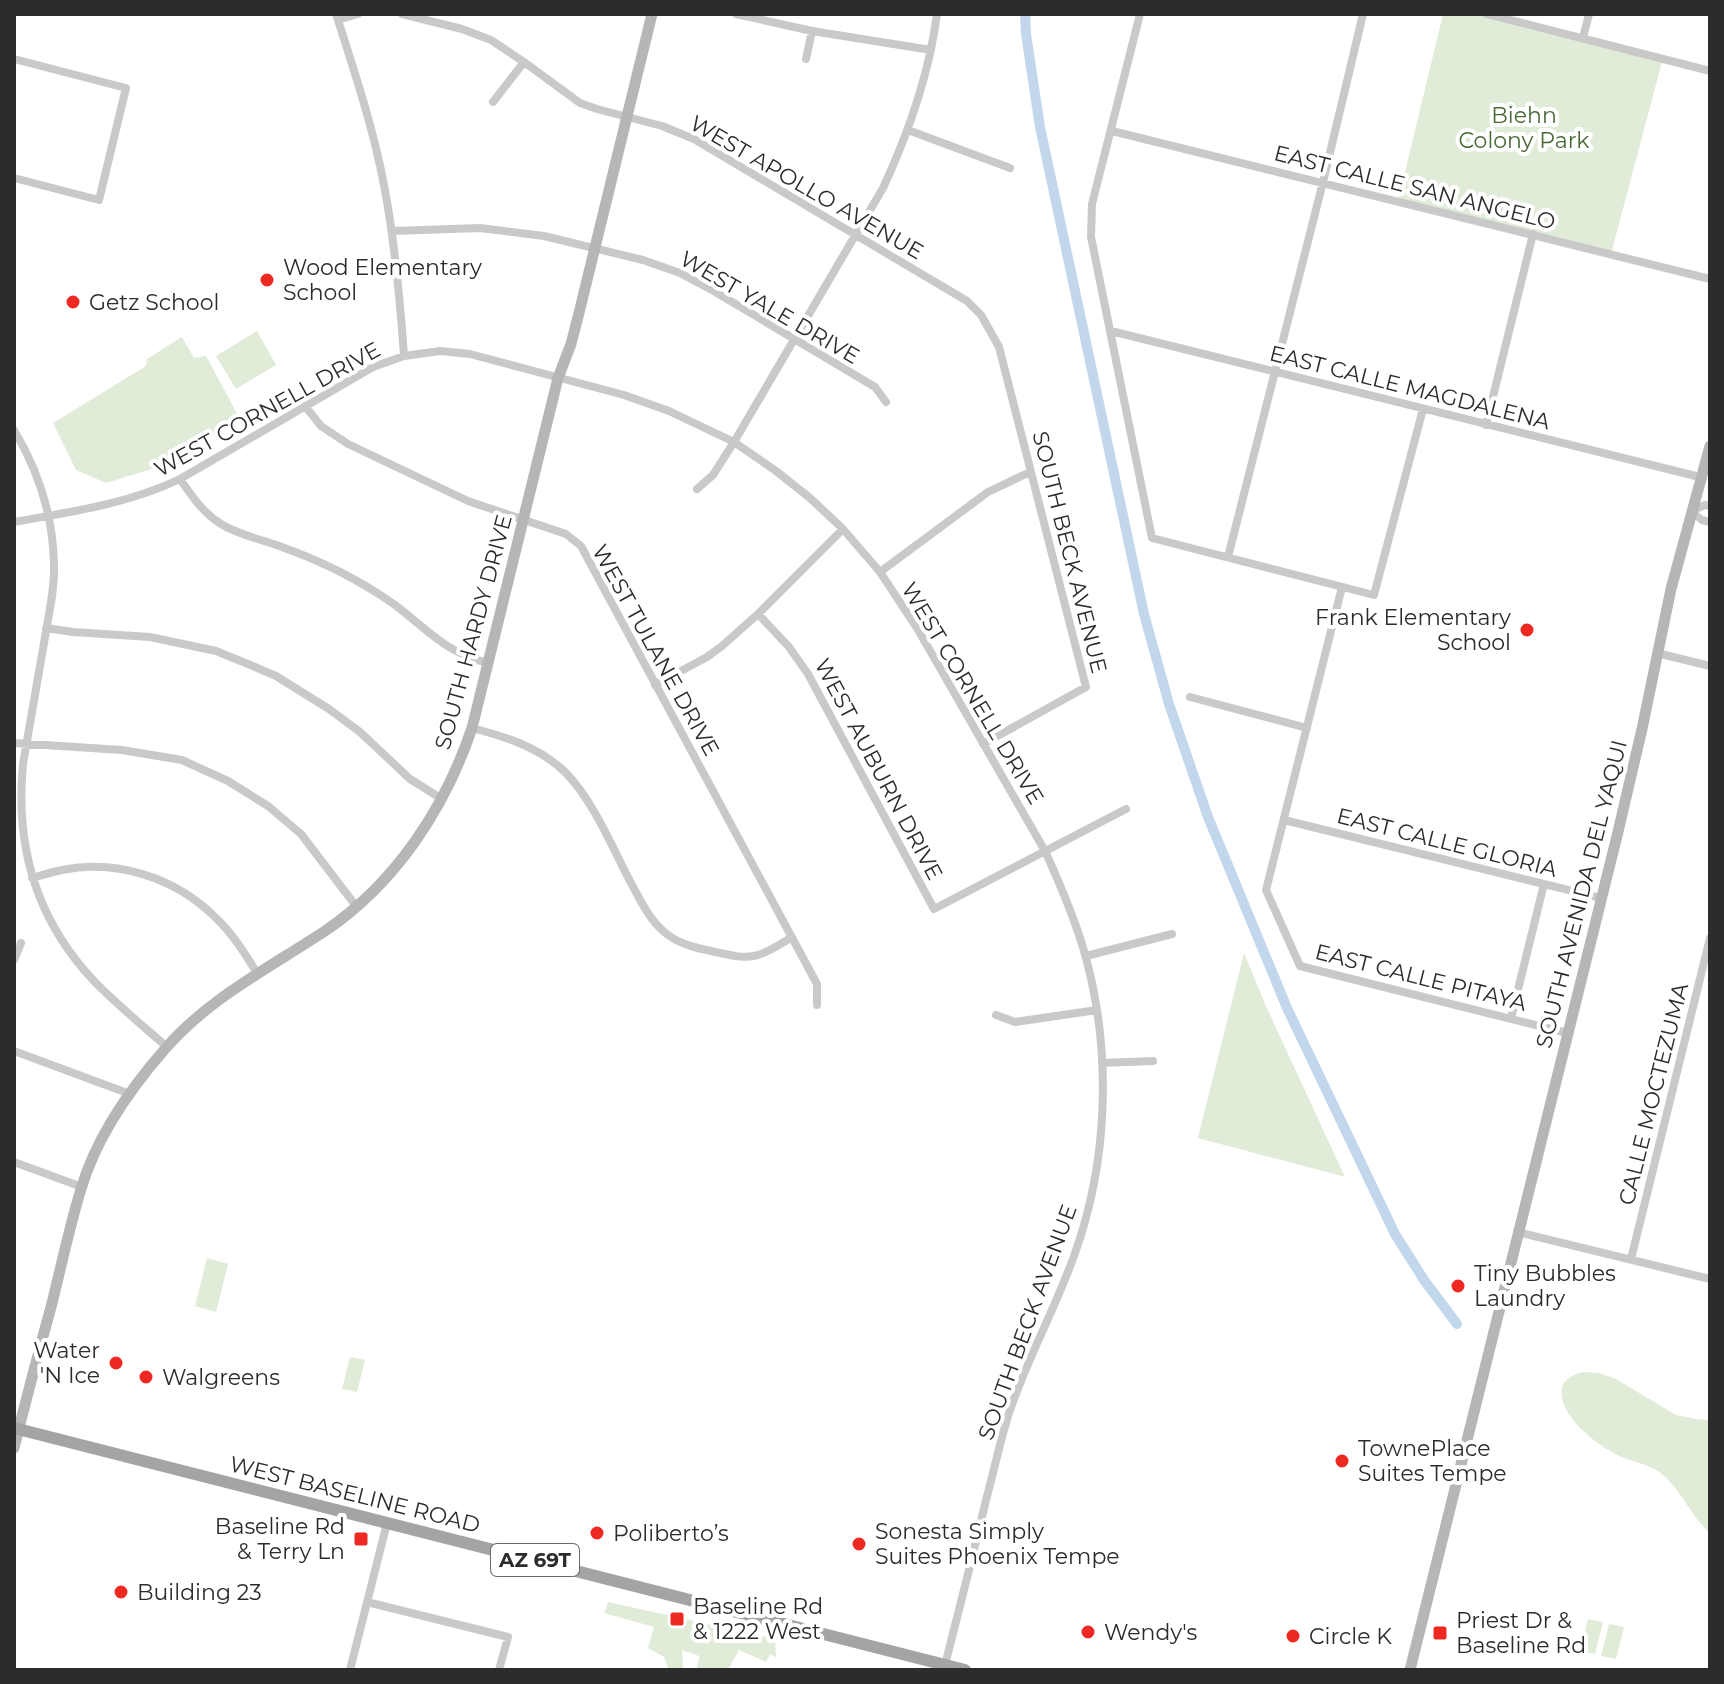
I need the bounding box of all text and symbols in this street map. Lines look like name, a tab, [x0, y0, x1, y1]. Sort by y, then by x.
park label: Biehn Colony Park	[1459, 102, 1590, 154]
street label: WEST APOLLO AVENUE	[685, 109, 928, 265]
street label: EAST CALLE SAN ANGELO	[1271, 139, 1558, 236]
street label: WEST YALE DRIVE	[675, 245, 864, 370]
place label: Wood Elementary School	[283, 254, 482, 306]
marker: Wood Elementary School	[258, 271, 276, 289]
place label: Getz School	[89, 289, 219, 316]
marker: Getz School	[64, 293, 82, 311]
street label: WEST CORNELL DRIVE	[150, 336, 385, 483]
street label: EAST CALLE MAGDALENA	[1267, 340, 1553, 435]
street label: SOUTH BECK AVENUE	[1026, 428, 1113, 676]
street label: SOUTH HARDY DRIVE	[429, 512, 518, 753]
street label: WEST TULANE DRIVE	[586, 540, 725, 761]
street label: WEST CORNELL DRIVE	[896, 577, 1050, 809]
place label: Frank Elementary School	[1315, 604, 1511, 656]
marker: Frank Elementary School	[1518, 621, 1536, 639]
street label: WEST AUBURN DRIVE	[809, 654, 948, 885]
street label: SOUTH AVENIDA DEL YAQUI	[1530, 737, 1633, 1051]
street label: EAST CALLE GLORIA	[1334, 802, 1560, 883]
street label: EAST CALLE PITAYA	[1312, 938, 1530, 1017]
street label: CALLE MOCTEZUMA	[1613, 980, 1694, 1208]
street label: SOUTH BECK AVENUE	[972, 1201, 1083, 1444]
place label: Tiny Bubbles Laundry	[1474, 1260, 1616, 1312]
marker: Tiny Bubbles Laundry	[1449, 1277, 1467, 1295]
place label: Water 'N Ice	[33, 1337, 100, 1389]
marker: Water 'N Ice	[107, 1354, 125, 1372]
place label: Walgreens	[162, 1364, 280, 1391]
marker: Walgreens	[137, 1368, 155, 1386]
place label: TownePlace Suites Tempe	[1358, 1435, 1507, 1487]
street label: WEST BASELINE ROAD	[227, 1450, 483, 1539]
marker: TownePlace Suites Tempe	[1333, 1452, 1351, 1470]
place label: Baseline Rd & Terry Ln	[215, 1513, 345, 1565]
place label: Sonesta Simply Suites Phoenix Tempe	[875, 1518, 1120, 1570]
place label: Poliberto’s	[613, 1520, 729, 1547]
marker: Poliberto’s	[588, 1524, 606, 1542]
marker: Baseline Rd & Terry Ln	[352, 1530, 370, 1548]
marker: Sonesta Simply Suites Phoenix Tempe	[850, 1535, 868, 1553]
road number: AZ 69T	[491, 1544, 579, 1576]
place label: Building 23	[137, 1579, 262, 1606]
marker: Building 23	[112, 1583, 130, 1601]
place label: Baseline Rd & 1222 West	[693, 1593, 823, 1645]
place label: Priest Dr & Baseline Rd	[1456, 1607, 1586, 1659]
marker: Baseline Rd & 1222 West	[668, 1610, 686, 1628]
place label: Wendy's	[1104, 1619, 1198, 1646]
marker: Wendy's	[1079, 1623, 1097, 1641]
place label: Circle K	[1309, 1623, 1392, 1650]
marker: Priest Dr & Baseline Rd	[1431, 1624, 1449, 1642]
marker: Circle K	[1284, 1627, 1302, 1645]

